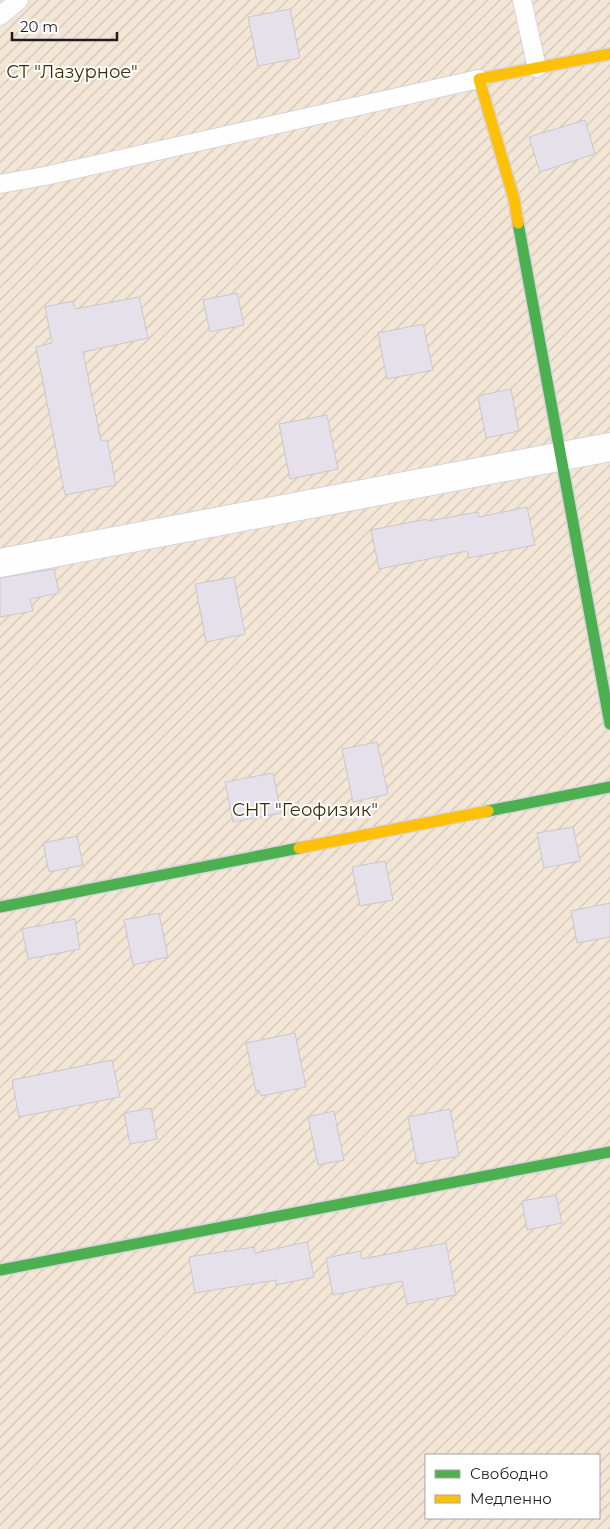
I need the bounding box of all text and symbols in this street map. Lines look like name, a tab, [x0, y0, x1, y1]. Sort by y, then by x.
scale bar	[12, 10, 118, 42]
text: 20 m	[20, 17, 58, 36]
park label: СТ "Лазурное"	[6, 61, 138, 83]
park label: СНТ "Геофизик"	[232, 799, 378, 821]
legend	[425, 1454, 600, 1519]
text: Свободно	[470, 1464, 548, 1483]
text: Медленно	[470, 1489, 552, 1508]

